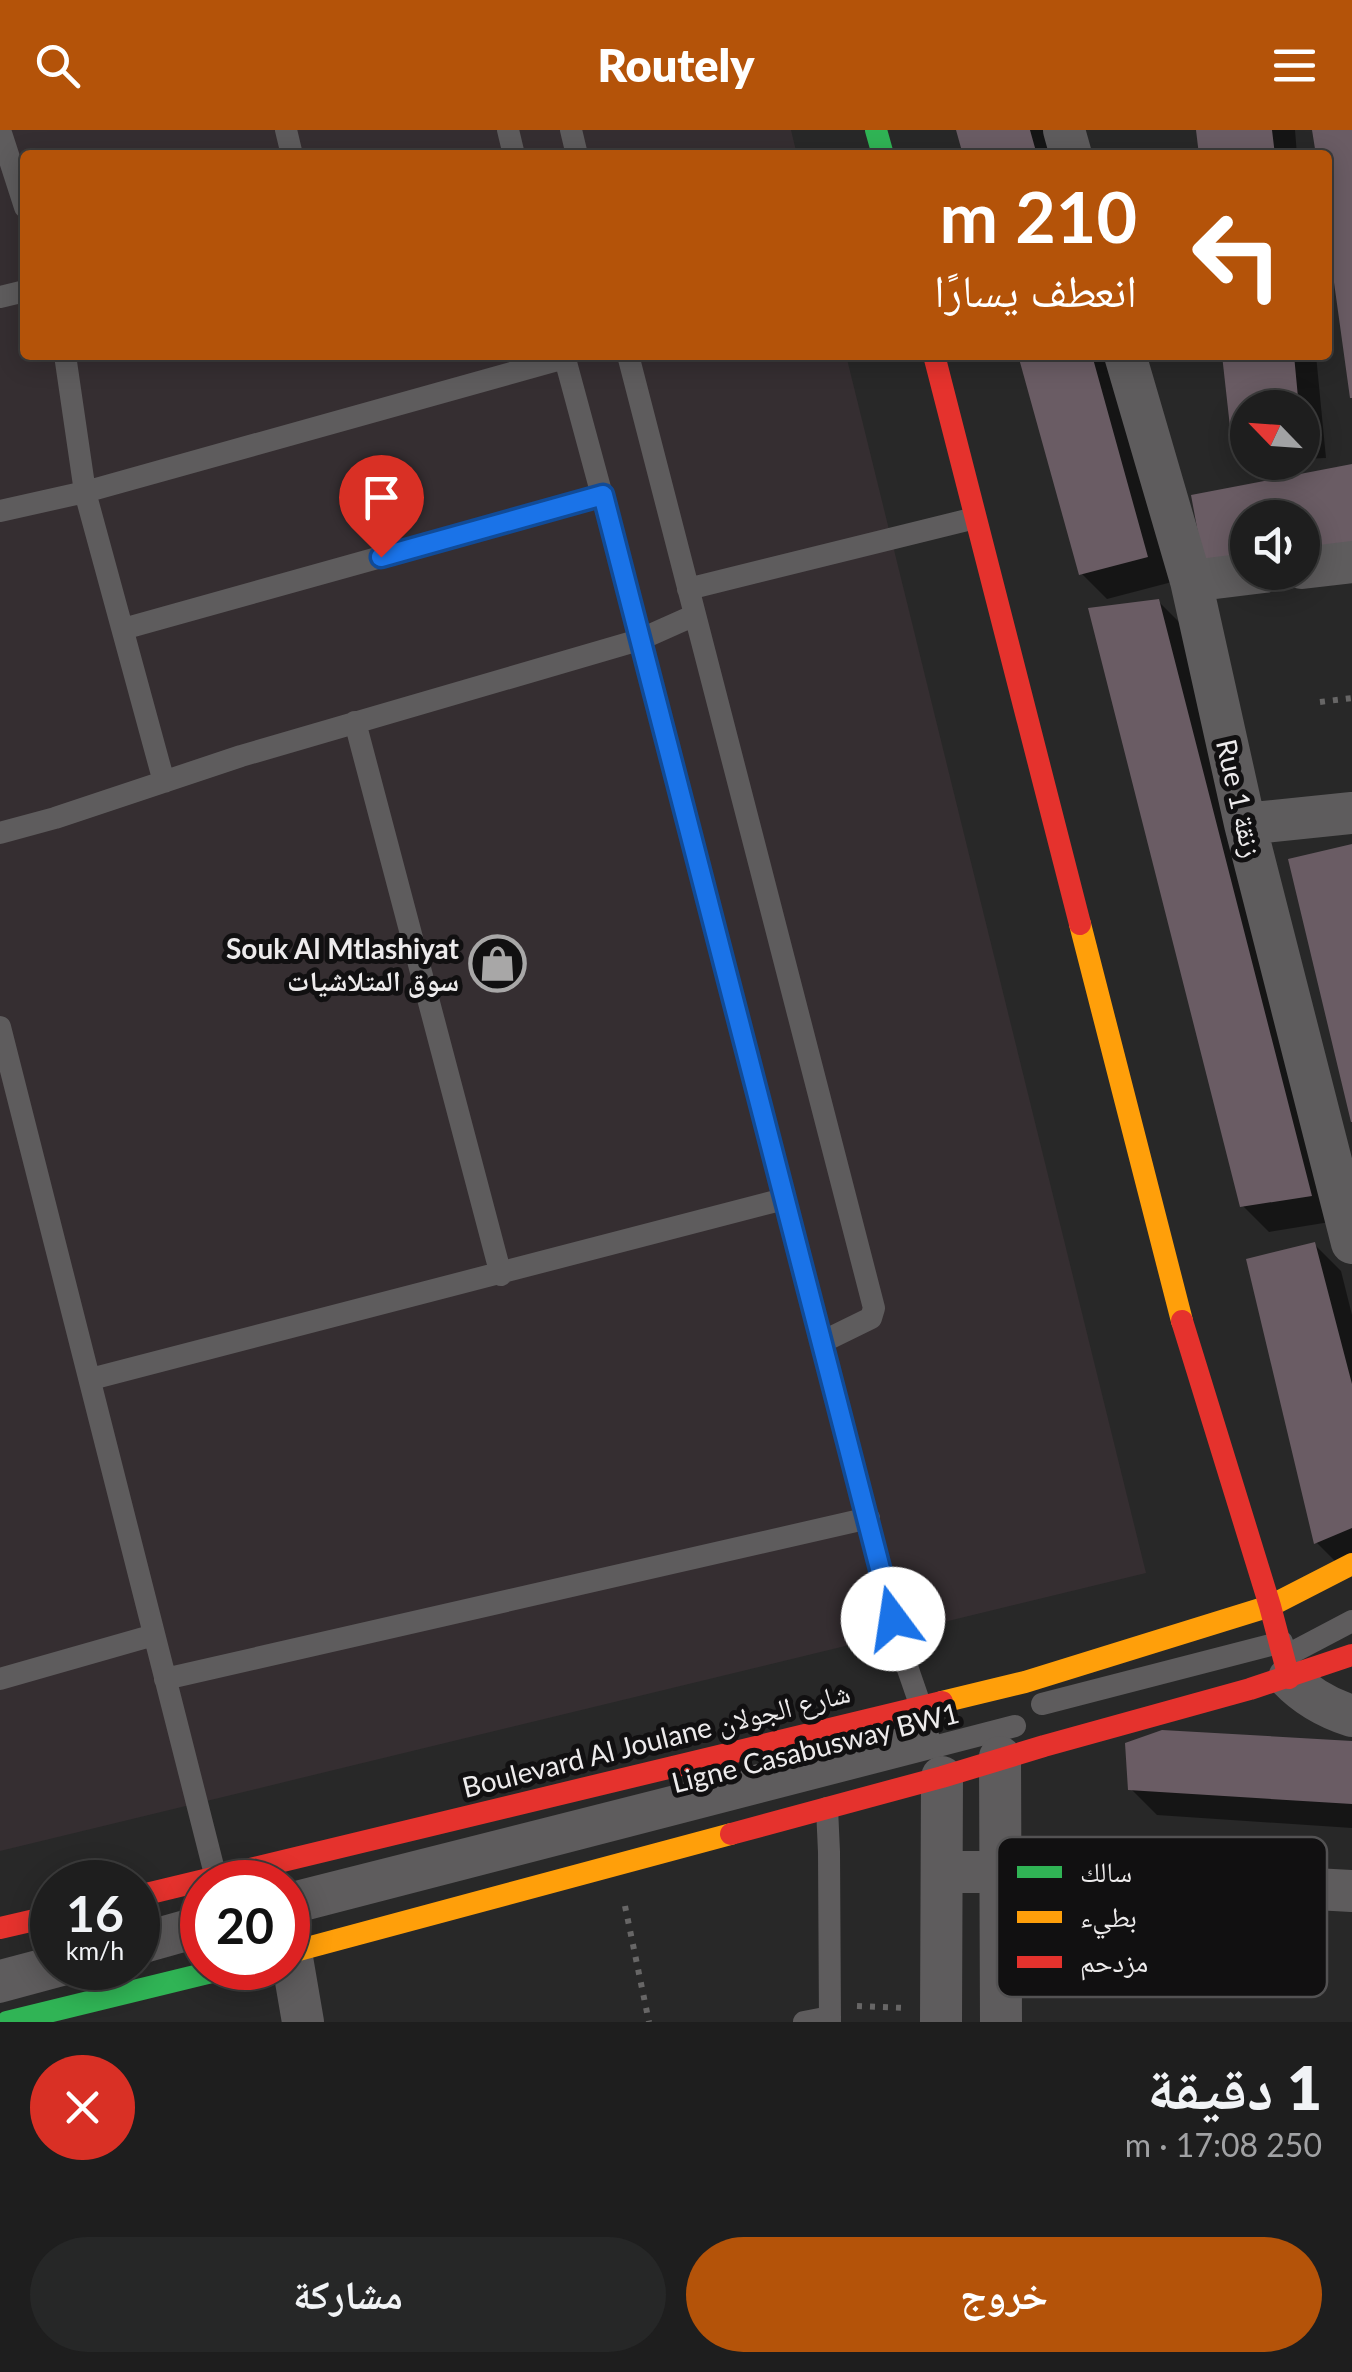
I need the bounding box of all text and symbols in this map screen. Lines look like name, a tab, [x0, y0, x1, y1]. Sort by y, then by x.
icon: search	[30, 38, 85, 93]
text: Routely	[597, 38, 755, 92]
icon: menu	[1267, 38, 1322, 93]
text: 210 m	[940, 174, 1137, 258]
icon: left	[1172, 190, 1302, 320]
text: انعطف يسارًا	[934, 263, 1137, 317]
north arrow	[1230, 390, 1320, 480]
map controls	[1230, 390, 1320, 590]
pin	[339, 455, 424, 558]
icon: arrive	[354, 470, 409, 525]
button: sound	[1230, 500, 1320, 590]
street label: Rue 1 زنقة	[1210, 736, 1270, 860]
place label: Souk Al Mtlashiyat سوق المتلاشيات	[226, 931, 460, 998]
shop icon: Souk Al Mtlashiyat سوق المتلاشيات	[468, 934, 528, 994]
position arrow	[841, 1567, 945, 1671]
street label: Boulevard Al Joulane شارع الجولان	[459, 1674, 854, 1806]
street label: Ligne Casabusway BW1	[668, 1695, 962, 1799]
legend	[997, 1837, 1327, 1997]
text: سالك	[1080, 1854, 1132, 1888]
speed limit sign: 20	[180, 1860, 310, 1990]
text: 16	[66, 1883, 124, 1943]
text: بطيء	[1080, 1899, 1137, 1940]
text: km/h	[66, 1935, 124, 1965]
text: مزدحم	[1080, 1944, 1148, 1981]
text: 1 دقيقة	[1147, 2051, 1322, 2123]
button: close	[30, 2055, 135, 2160]
text: 250 m · 17:08	[1125, 2125, 1322, 2164]
button: مشاركة	[30, 2237, 666, 2352]
button: خروج	[686, 2237, 1322, 2352]

